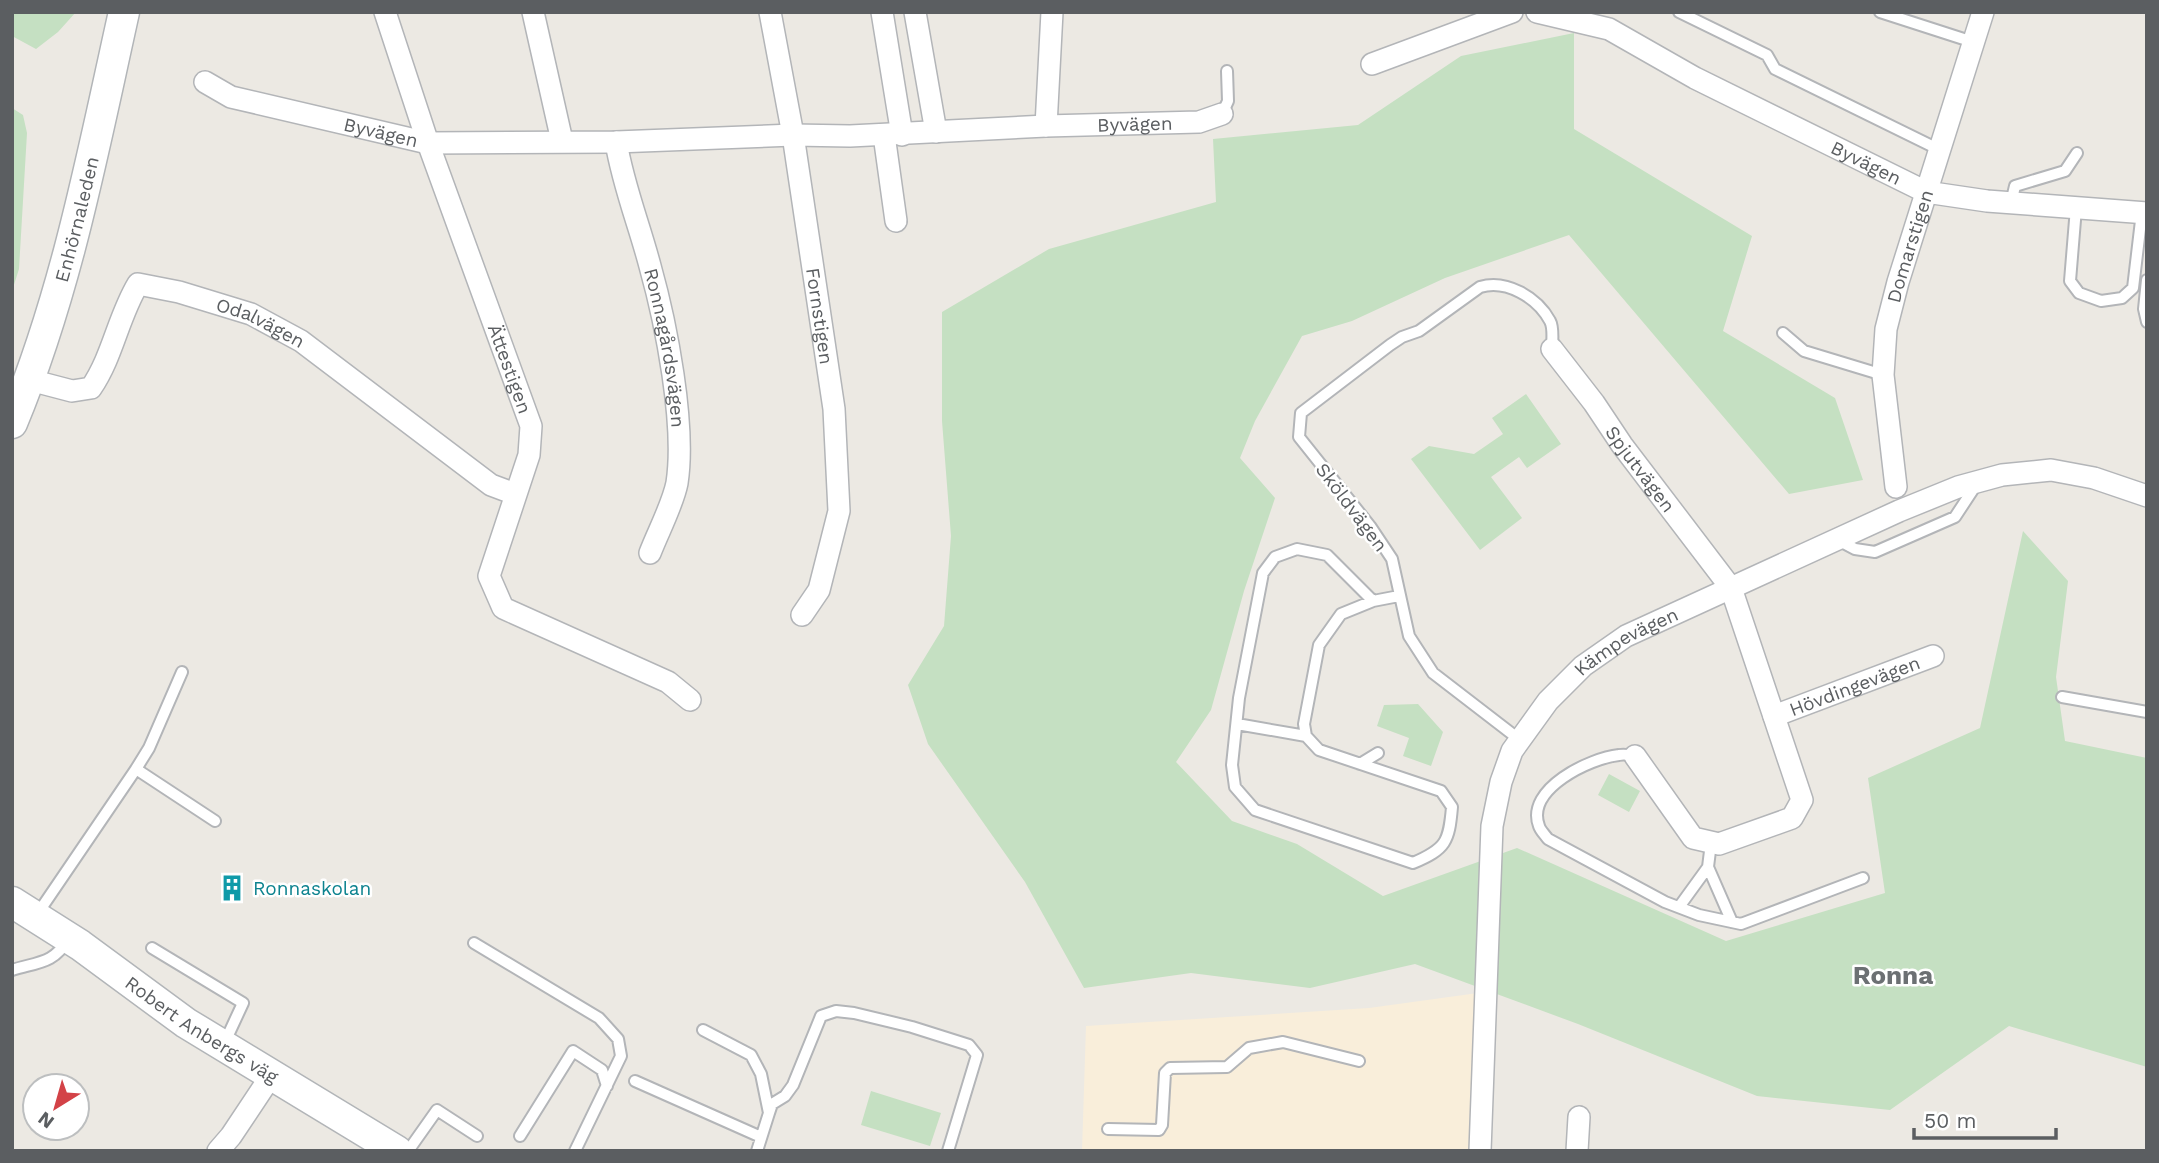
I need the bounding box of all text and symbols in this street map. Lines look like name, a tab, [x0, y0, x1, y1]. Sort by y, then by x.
street label: Byvägen	[1097, 112, 1173, 137]
street label: Byvägen	[341, 113, 420, 152]
street label: Byvägen	[1827, 136, 1905, 190]
street label: Enhörnaleden	[50, 154, 104, 285]
street label: Domarstigen	[1882, 187, 1938, 305]
street label: Ronnagårdsvägen	[639, 266, 690, 428]
street label: Fornstigen	[801, 266, 838, 366]
street label: Odalvägen	[213, 293, 309, 353]
street label: Ättestigen	[483, 321, 536, 417]
street label: Spjutvägen	[1600, 422, 1680, 517]
street label: Sköldvägen	[1311, 458, 1392, 556]
street label: Kämpevägen	[1569, 603, 1682, 681]
street label: Hövdingevägen	[1786, 651, 1923, 721]
building icon: Ronnaskolan	[217, 873, 247, 903]
place label: Ronnaskolan	[253, 877, 371, 900]
district label: Ronna	[1853, 960, 1933, 990]
street label: Robert Anbergs väg	[121, 971, 283, 1089]
north arrow	[21, 1072, 91, 1142]
scale bar	[1914, 1096, 2056, 1140]
text: N	[34, 1107, 59, 1134]
text: 50 m	[1924, 1108, 1976, 1133]

